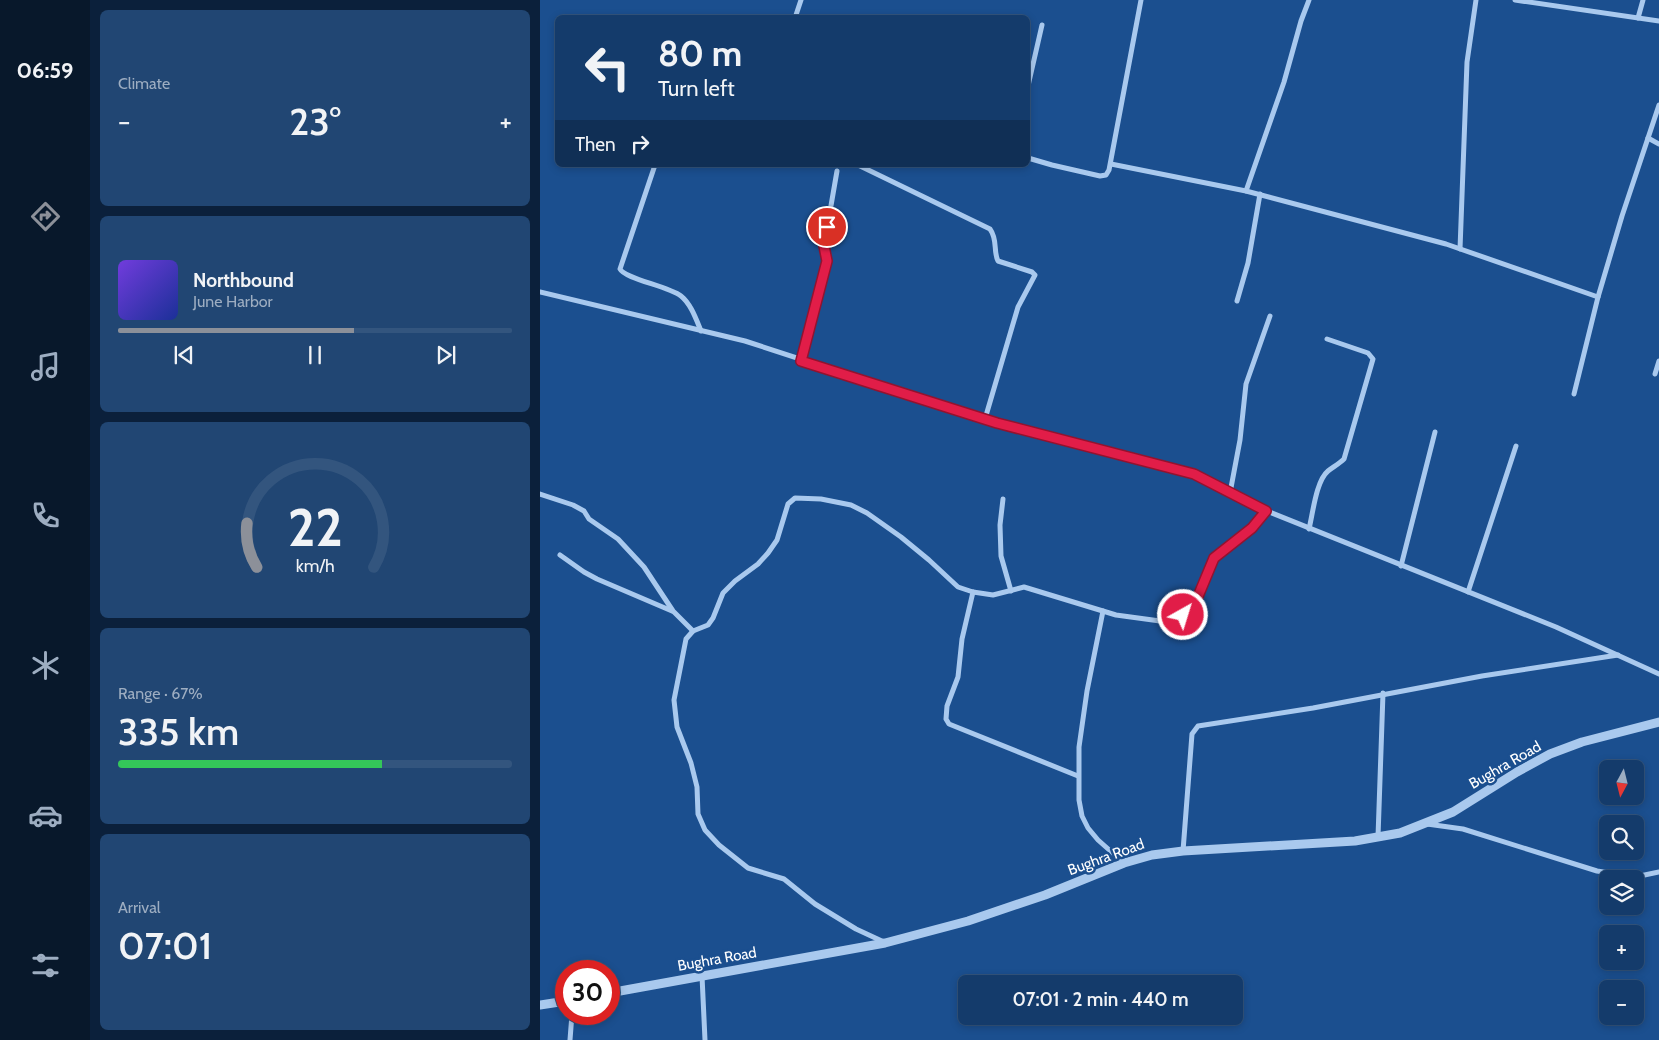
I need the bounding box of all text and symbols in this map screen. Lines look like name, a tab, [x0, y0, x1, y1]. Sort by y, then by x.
text: 80 m	[658, 32, 742, 75]
icon: left	[575, 35, 640, 100]
text: 06:59	[17, 57, 73, 84]
text: Climate	[118, 74, 170, 93]
text: Turn left	[658, 75, 735, 102]
text: 23°	[289, 98, 341, 145]
text: −	[118, 104, 130, 138]
text: +	[500, 104, 512, 138]
icon: right	[626, 130, 654, 158]
text: Then	[575, 133, 616, 156]
icon: directions	[28, 199, 63, 234]
pin	[806, 206, 848, 248]
icon: arrive	[813, 213, 841, 241]
text: Northbound	[193, 269, 294, 292]
text: June Harbor	[193, 292, 273, 311]
icon: previous	[170, 341, 198, 369]
icon: pause	[301, 341, 329, 369]
icon: next	[432, 341, 460, 369]
icon: music	[28, 349, 63, 384]
text: 22	[287, 496, 343, 559]
icon: phone	[28, 498, 63, 533]
text: km/h	[295, 555, 335, 576]
position arrow	[1156, 588, 1208, 640]
icon: climate	[28, 648, 63, 683]
text: Range · 67%	[118, 684, 203, 703]
text: 335 km	[118, 708, 239, 755]
street label: Bughra Road	[1466, 737, 1544, 793]
north arrow	[1599, 760, 1644, 805]
map controls	[1599, 760, 1644, 1025]
icon: car	[28, 798, 63, 833]
button: search	[1599, 815, 1644, 860]
street label: Bughra Road	[1065, 835, 1147, 879]
button: layers	[1599, 870, 1644, 915]
text: Arrival	[118, 898, 161, 917]
text: 07:01	[118, 922, 212, 969]
button: +	[1599, 925, 1644, 970]
street label: Bughra Road	[676, 943, 758, 975]
icon: filters	[28, 948, 63, 983]
speed limit sign: 30	[555, 960, 620, 1025]
button: −	[1599, 980, 1644, 1025]
text: 07:01 · 2 min · 440 m	[1012, 988, 1189, 1011]

